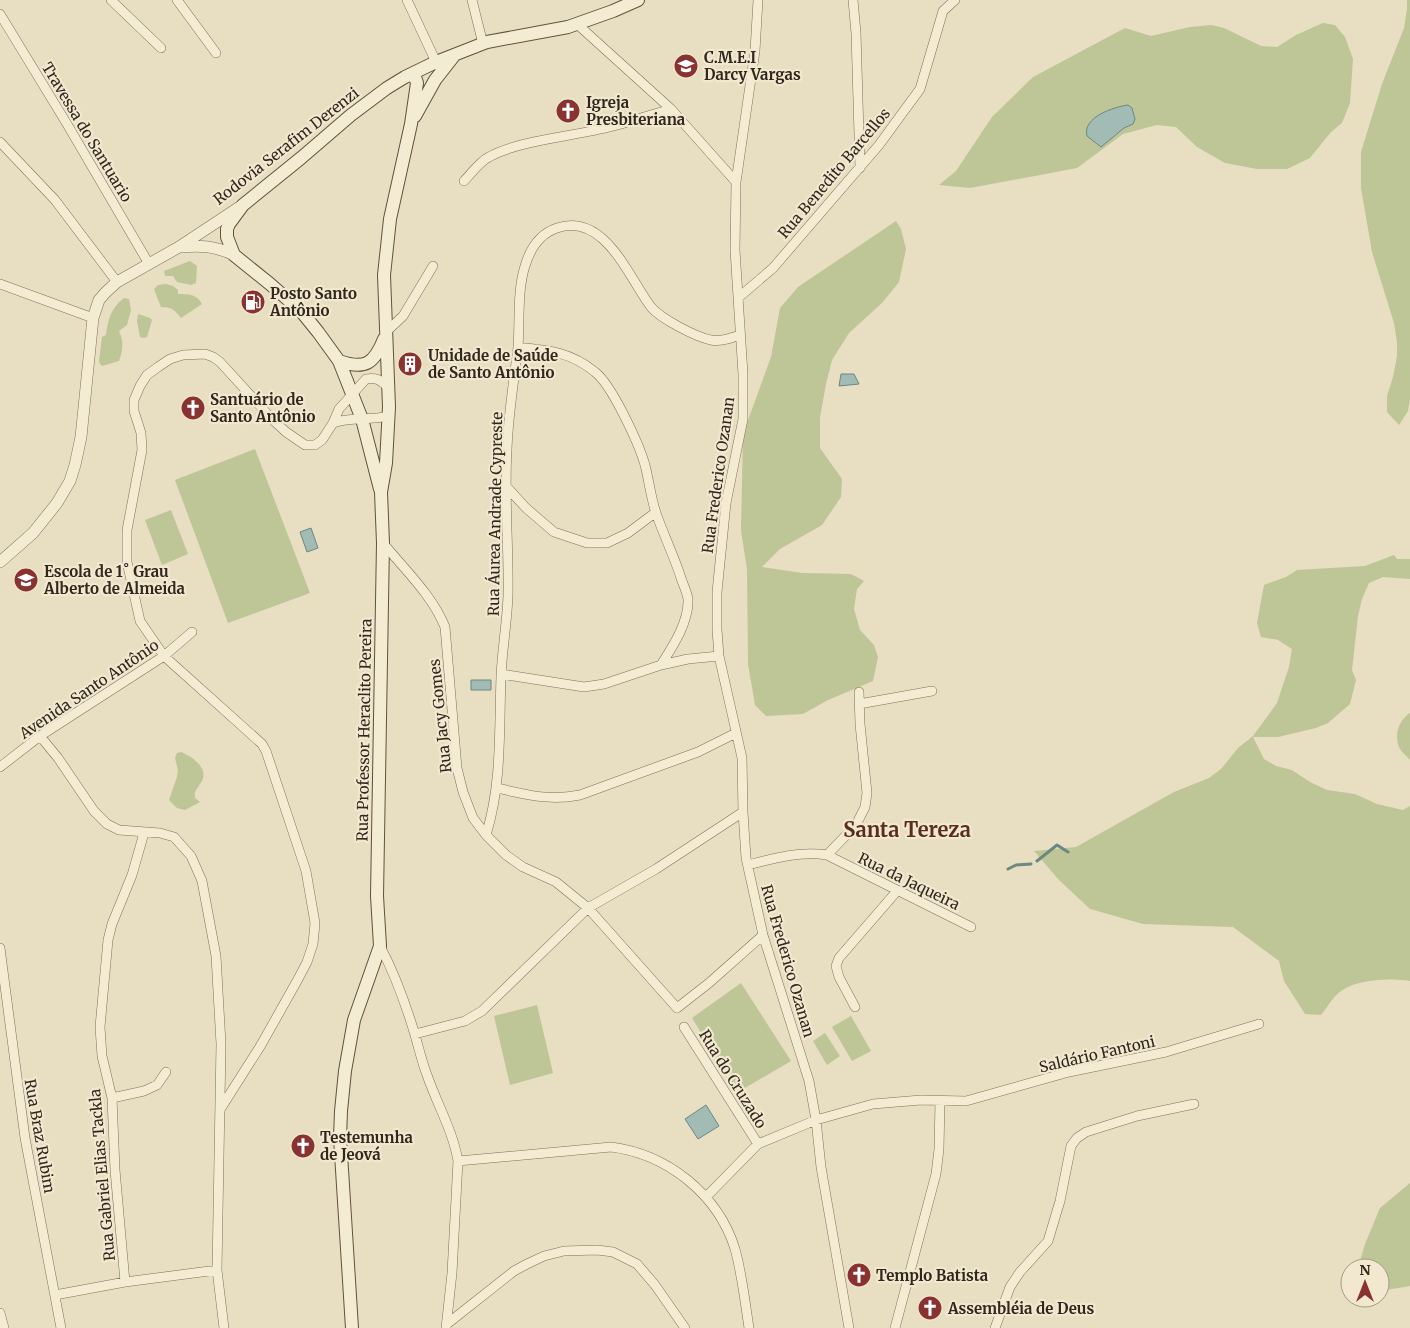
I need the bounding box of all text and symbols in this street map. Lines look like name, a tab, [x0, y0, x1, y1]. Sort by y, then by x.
place label: C.M.E.I Darcy Vargas	[704, 48, 801, 84]
school or university icon: C.M.E.I Darcy Vargas	[673, 53, 699, 79]
street label: Travessa do Santuario	[38, 59, 136, 206]
street label: Rodovia Serafim Derenzi	[209, 83, 363, 209]
place label: Igreja Presbiteriana	[586, 93, 686, 129]
church icon: Igreja Presbiteriana	[555, 98, 581, 124]
street label: Rua Benedito Barcellos	[774, 104, 894, 242]
place label: Posto Santo Antônio	[269, 284, 357, 320]
fuel station icon: Posto Santo Antônio	[240, 289, 266, 315]
place label: Unidade de Saúde de Santo Antônio	[428, 346, 558, 382]
building icon: Unidade de Saúde de Santo Antônio	[397, 351, 423, 377]
place label: Santuário de Santo Antônio	[210, 390, 315, 426]
church icon: Santuário de Santo Antônio	[180, 395, 206, 421]
street label: Rua Frederico Ozanan	[698, 395, 738, 555]
street label: Rua Áurea Andrade Cypreste	[483, 412, 506, 616]
place label: Escola de 1˚ Grau Alberto de Almeida	[43, 562, 186, 598]
school or university icon: Escola de 1˚ Grau Alberto de Almeida	[13, 567, 39, 593]
street label: Rua Professor Heraclito Pereira	[353, 618, 375, 842]
street label: Avenida Santo Antônio	[15, 635, 163, 743]
street label: Rua Jacy Gomes	[425, 658, 455, 774]
district label: Santa Tereza	[843, 817, 971, 842]
street label: Rua da Jaqueira	[855, 848, 963, 914]
street label: Rua Frederico Ozanan	[757, 882, 819, 1040]
street label: Rua do Cruzado	[695, 1026, 771, 1132]
street label: Saldário Fantoni	[1037, 1031, 1157, 1077]
street label: Rua Braz Rubim	[21, 1077, 59, 1195]
street label: Rua Gabriel Elias Tackla	[85, 1088, 119, 1262]
place label: Testemunha de Jeová	[320, 1128, 413, 1164]
church icon: Testemunha de Jeová	[290, 1133, 316, 1159]
north arrow	[1340, 1258, 1390, 1308]
text: N	[1359, 1261, 1371, 1279]
church icon: Templo Batista	[846, 1262, 872, 1288]
place label: Templo Batista	[876, 1266, 989, 1285]
church icon: Assembléia de Deus	[917, 1295, 943, 1321]
place label: Assembléia de Deus	[947, 1299, 1094, 1318]

